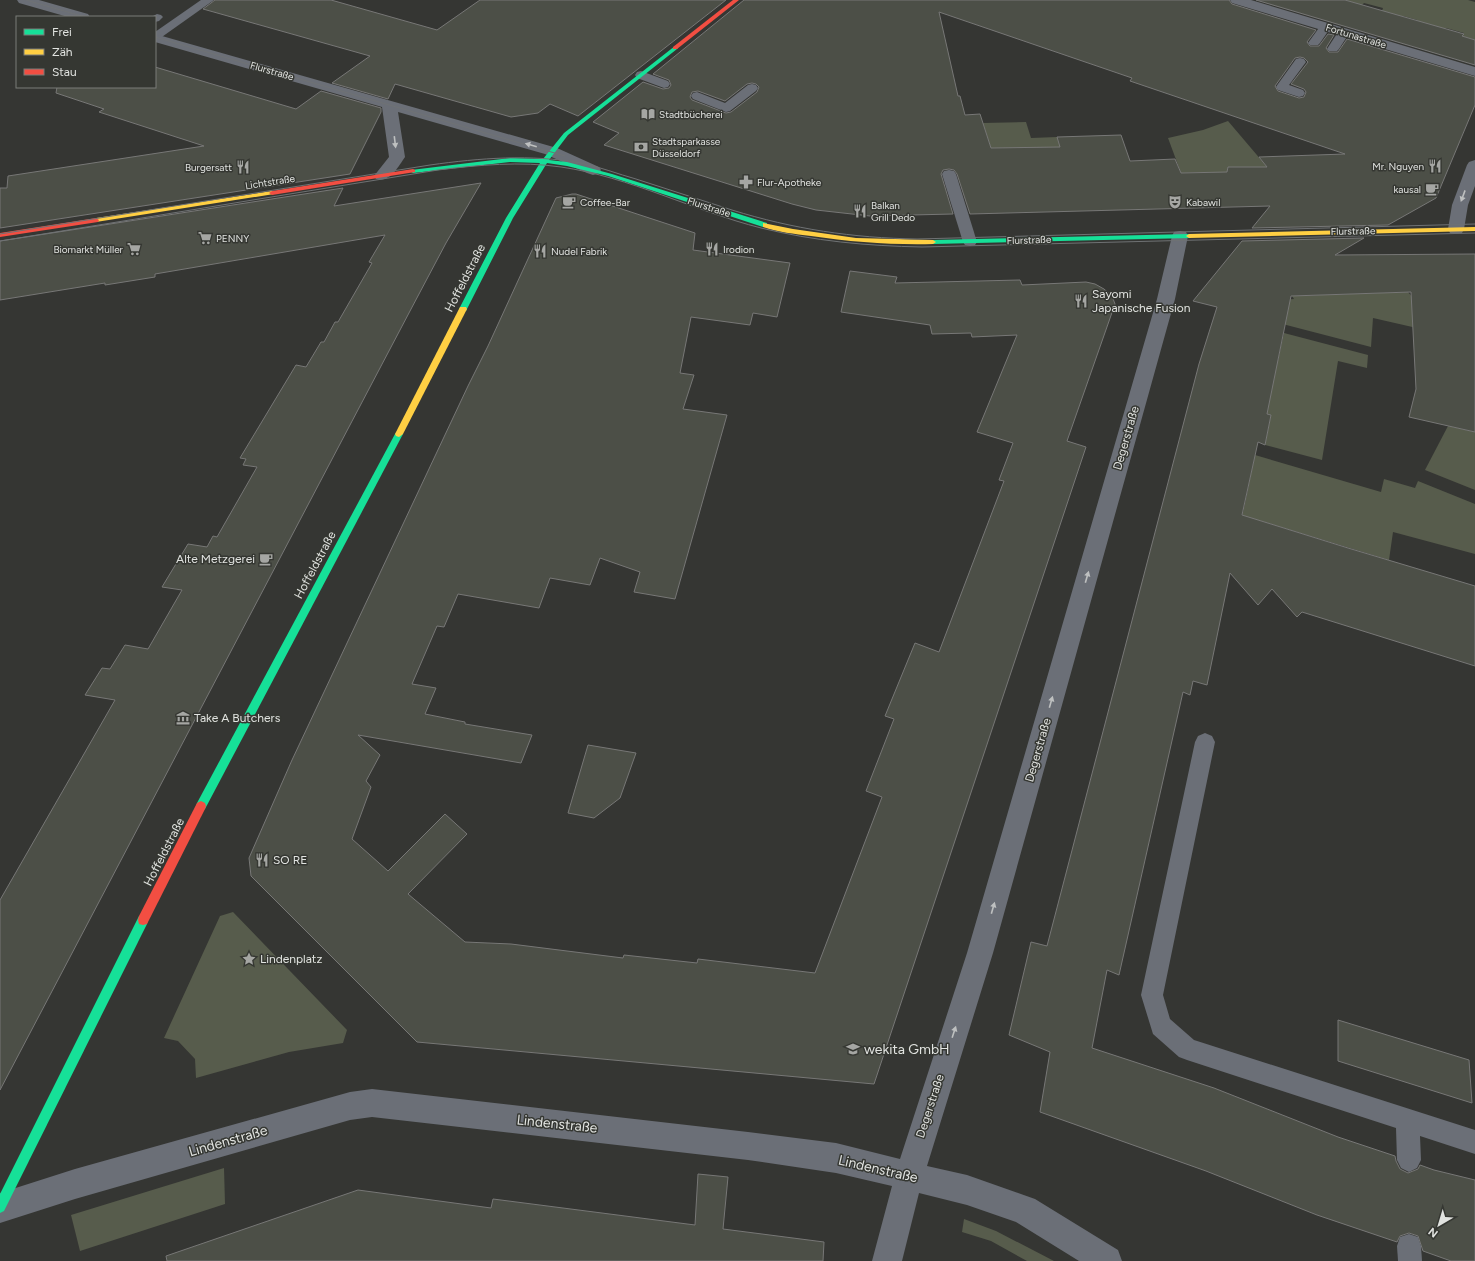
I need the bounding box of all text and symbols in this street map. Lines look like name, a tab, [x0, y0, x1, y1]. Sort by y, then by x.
legend	[16, 16, 156, 88]
street label: Fortunastraße	[1324, 21, 1388, 52]
text: Frei	[52, 25, 72, 39]
text: Zäh	[52, 45, 73, 59]
street label: Flurstraße	[249, 59, 296, 84]
text: Stau	[52, 65, 77, 79]
library icon: Stadtbücherei	[640, 106, 656, 122]
place label: Stadtbücherei	[659, 108, 723, 121]
place label: Stadtsparkasse Düsseldorf	[652, 135, 721, 160]
one-way arrow	[392, 136, 398, 148]
bank icon: Stadtsparkasse Düsseldorf	[633, 139, 649, 155]
one-way arrow	[525, 142, 537, 148]
restaurant icon: Mr. Nguyen	[1427, 158, 1443, 174]
restaurant icon: Burgersatt	[235, 159, 251, 175]
place label: Mr. Nguyen	[1372, 160, 1424, 173]
place label: Burgersatt	[185, 161, 232, 174]
street label: Lichtstraße	[244, 172, 296, 192]
pharmacy icon: Flur-Apotheke	[738, 174, 754, 190]
place label: Flur-Apotheke	[757, 176, 822, 189]
cafe icon: kausal	[1424, 181, 1440, 197]
place label: kausal	[1394, 183, 1421, 196]
one-way arrow	[1460, 191, 1466, 203]
cafe icon: Coffee-Bar	[561, 194, 577, 210]
street label: Flurstraße	[686, 194, 733, 220]
theatre icon: Kabawil	[1167, 194, 1183, 210]
place label: Coffee-Bar	[580, 196, 631, 209]
place label: Kabawil	[1186, 196, 1220, 209]
place label: Balkan Grill Dedo	[871, 199, 915, 224]
restaurant icon: Balkan Grill Dedo	[852, 203, 868, 219]
street label: Flurstraße	[1331, 224, 1376, 238]
supermarket icon: PENNY	[197, 230, 213, 246]
place label: PENNY	[216, 232, 249, 245]
street label: Flurstraße	[1006, 233, 1052, 247]
supermarket icon: Biomarkt Müller	[126, 241, 142, 257]
street label: Hoffeldstraße	[442, 241, 488, 314]
restaurant icon: Irodion	[704, 241, 720, 257]
place label: Biomarkt Müller	[53, 243, 124, 256]
restaurant icon: Nudel Fabrik	[532, 243, 548, 259]
place label: Irodion	[723, 243, 755, 256]
place label: Nudel Fabrik	[551, 245, 607, 258]
place label: Sayomi Japanische Fusion	[1092, 287, 1191, 315]
restaurant icon: Sayomi Japanische Fusion	[1073, 293, 1089, 309]
street label: Degerstraße	[1110, 404, 1142, 472]
street label: Hoffeldstraße	[291, 528, 339, 601]
cafe icon: Alte Metzgerei	[258, 551, 274, 567]
place label: Alte Metzgerei	[176, 552, 255, 566]
one-way arrow	[1084, 571, 1090, 583]
one-way arrow	[1048, 696, 1054, 708]
museum icon: Take A Butchers	[175, 710, 191, 726]
place label: Take A Butchers	[194, 711, 281, 725]
street label: Degerstraße	[1022, 716, 1054, 784]
street label: Hoffeldstraße	[141, 815, 187, 888]
restaurant icon: SO RE	[254, 852, 270, 868]
place label: SO RE	[273, 853, 307, 867]
one-way arrow	[990, 902, 996, 914]
place icon: Lindenplatz	[241, 951, 257, 967]
place label: Lindenplatz	[260, 952, 322, 966]
one-way arrow	[951, 1026, 957, 1038]
school or university icon: wekita GmbH	[845, 1041, 861, 1057]
place label: wekita GmbH	[864, 1041, 950, 1058]
street label: Degerstraße	[913, 1072, 947, 1140]
street label: Lindenstraße	[516, 1111, 599, 1137]
street label: Lindenstraße	[187, 1122, 270, 1160]
street label: Lindenstraße	[837, 1152, 920, 1186]
north arrow	[1419, 1205, 1459, 1245]
text: N	[1426, 1225, 1441, 1240]

